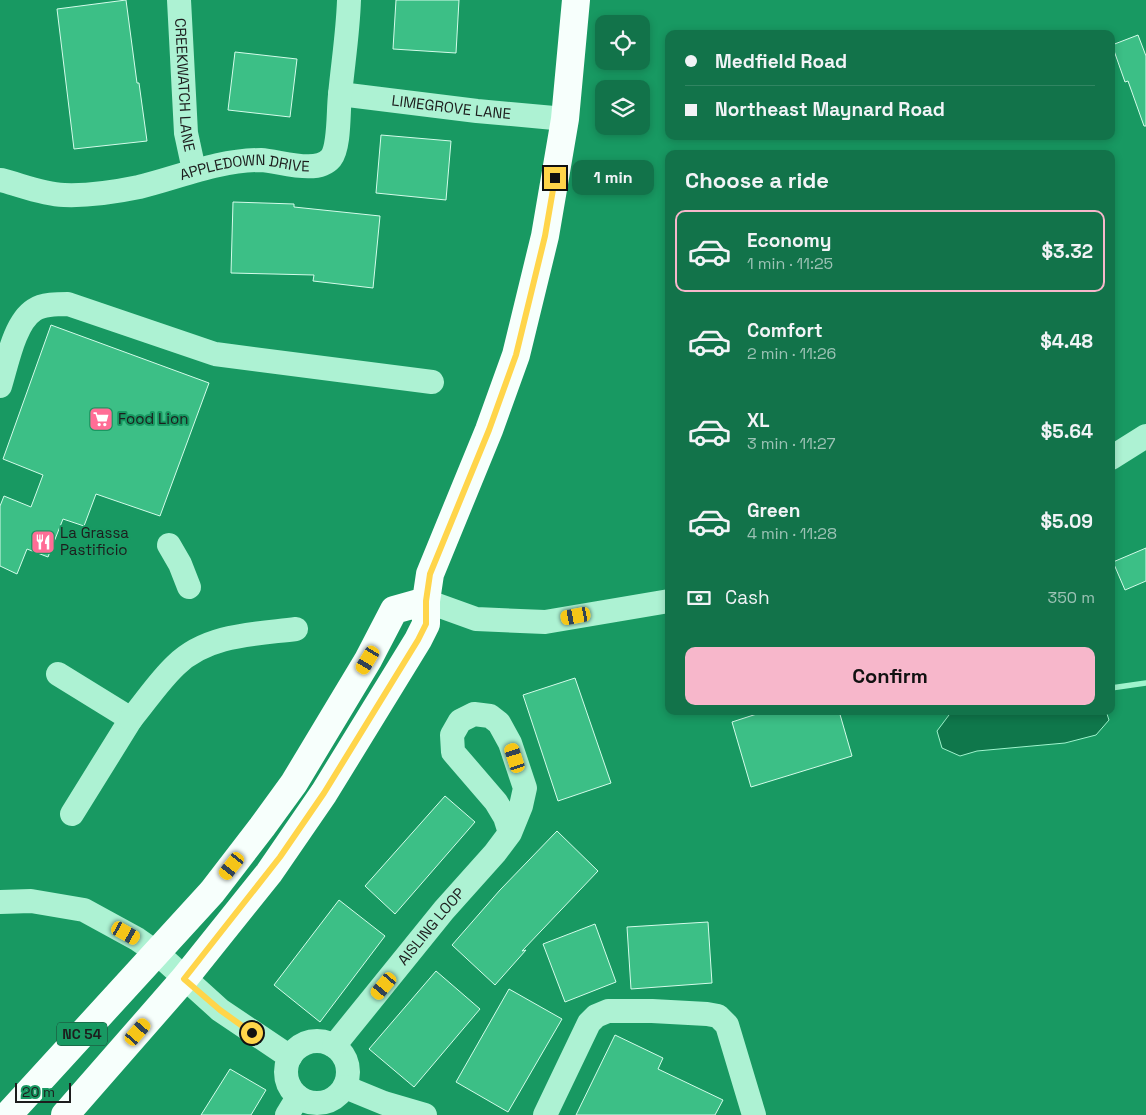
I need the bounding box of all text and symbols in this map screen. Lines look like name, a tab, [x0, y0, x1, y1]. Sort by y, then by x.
map controls	[595, 15, 650, 135]
button: locate	[595, 15, 650, 70]
street label: CREEKWATCH LANE	[171, 17, 200, 153]
text: Medfield Road	[715, 49, 847, 74]
button: layers	[595, 80, 650, 135]
street label: LIMEGROVE LANE	[390, 90, 512, 123]
text: Northeast Maynard Road	[715, 97, 945, 122]
street label: APPLEDOWN DRIVE	[177, 150, 310, 184]
callout: 1 min	[572, 160, 655, 196]
text: Choose a ride	[685, 166, 829, 194]
route end	[544, 167, 566, 189]
text: 1 min	[593, 167, 633, 188]
text: Economy	[747, 228, 831, 253]
icon: car	[687, 229, 732, 274]
text: $3.32	[1041, 239, 1093, 264]
text: 1 min · 11:25	[747, 253, 833, 274]
text: Comfort	[747, 318, 823, 343]
icon: car	[687, 319, 732, 364]
text: $4.48	[1040, 329, 1093, 354]
text: 2 min · 11:26	[747, 343, 836, 364]
supermarket icon: Food Lion	[88, 406, 114, 432]
text: XL	[747, 408, 770, 433]
place label: Food Lion	[118, 409, 188, 428]
icon: car	[687, 409, 732, 454]
text: $5.64	[1041, 419, 1093, 444]
text: 3 min · 11:27	[747, 433, 835, 454]
text: Green	[747, 498, 800, 523]
icon: car	[687, 499, 732, 544]
text: $5.09	[1041, 509, 1093, 534]
place label: La Grassa Pastificio	[60, 523, 129, 559]
text: 4 min · 11:28	[747, 523, 837, 544]
restaurant icon: La Grassa Pastificio	[30, 529, 56, 555]
icon: cash	[685, 584, 713, 612]
text: Cash	[725, 585, 770, 610]
text: 350 m	[1048, 587, 1095, 608]
car	[559, 606, 592, 626]
car	[353, 643, 382, 677]
button: Confirm	[685, 647, 1095, 705]
car	[503, 741, 526, 775]
car	[216, 850, 247, 882]
street label: AISLING LOOP	[393, 884, 468, 969]
car	[109, 919, 142, 947]
car	[368, 970, 399, 1002]
car	[122, 1016, 153, 1048]
road number: NC 54	[57, 1022, 107, 1046]
route start	[241, 1022, 263, 1044]
scale bar	[15, 1080, 71, 1103]
text: 20 m	[22, 1083, 55, 1101]

